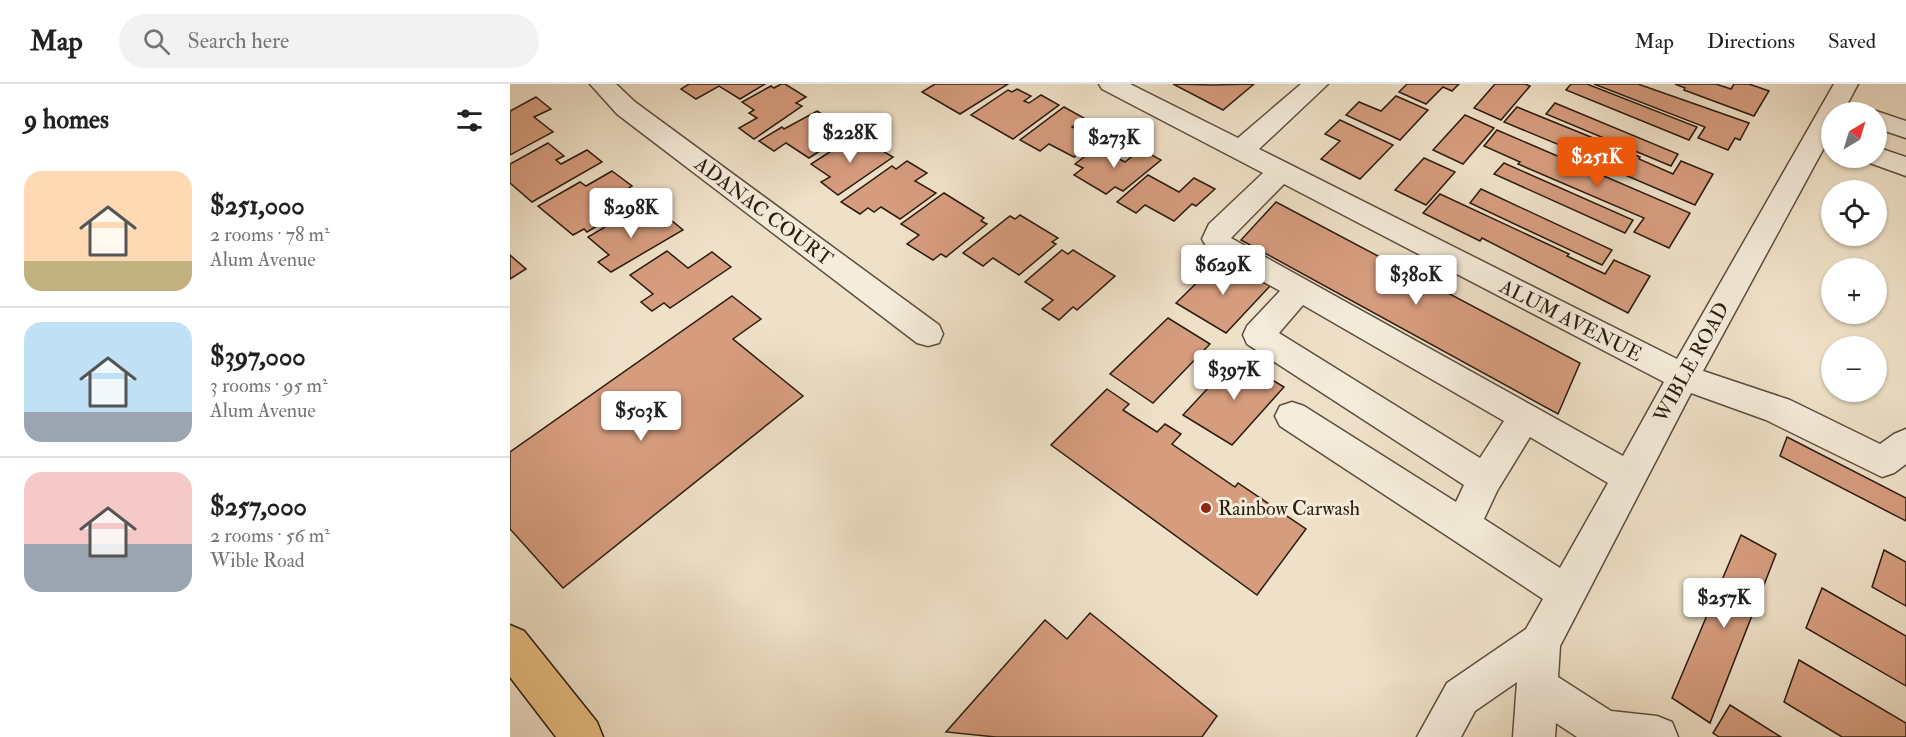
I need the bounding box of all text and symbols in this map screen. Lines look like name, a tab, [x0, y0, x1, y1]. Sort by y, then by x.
search box	[119, 14, 539, 68]
text: Map	[30, 24, 83, 59]
icon: search	[140, 25, 173, 58]
text: Search here	[188, 27, 289, 55]
text: Map	[1634, 28, 1674, 55]
text: Directions	[1707, 28, 1795, 55]
text: Saved	[1828, 28, 1876, 55]
north arrow	[1821, 102, 1887, 168]
map controls	[1821, 102, 1887, 402]
text: 9 homes	[24, 104, 109, 136]
icon: filters	[453, 104, 486, 137]
pin: $228K	[808, 113, 892, 164]
pin: $273K	[1072, 118, 1156, 169]
text: $228K	[823, 120, 877, 145]
text: $273K	[1088, 125, 1140, 150]
pin: $251K	[1555, 137, 1639, 188]
text: $251K	[1571, 144, 1623, 169]
street label: ADANAC COURT	[689, 151, 838, 272]
button: locate	[1821, 180, 1887, 246]
pin: $298K	[589, 188, 673, 239]
text: $251,000	[210, 190, 305, 222]
icon: home	[72, 195, 144, 267]
text: $298K	[603, 195, 659, 220]
text: 2 rooms · 78 m²	[210, 222, 330, 247]
pin: $629K	[1181, 245, 1265, 296]
text: Alum Avenue	[210, 247, 316, 272]
text: $629K	[1195, 252, 1251, 277]
pin: $380K	[1374, 255, 1458, 306]
button: +	[1821, 258, 1887, 324]
text: $380K	[1390, 262, 1442, 287]
street label: ALUM AVENUE	[1495, 273, 1646, 367]
street label: WIBLE ROAD	[1648, 298, 1735, 428]
button: −	[1821, 336, 1887, 402]
text: $397,000	[210, 341, 306, 373]
icon: home	[72, 346, 144, 418]
pin: $397K	[1192, 350, 1276, 401]
text: $397K	[1208, 357, 1260, 382]
text: 3 rooms · 95 m²	[210, 373, 328, 398]
pin: $503K	[599, 391, 683, 442]
text: Alum Avenue	[210, 398, 316, 423]
text: $503K	[615, 398, 667, 423]
text: $257,000	[210, 491, 307, 523]
icon: home	[72, 496, 144, 568]
place label: Rainbow Carwash	[1218, 496, 1360, 521]
marker: Rainbow Carwash	[1199, 501, 1213, 515]
text: 2 rooms · 56 m²	[210, 523, 330, 548]
text: Wible Road	[210, 548, 305, 573]
pin: $257K	[1682, 578, 1766, 629]
text: $257K	[1697, 585, 1751, 610]

